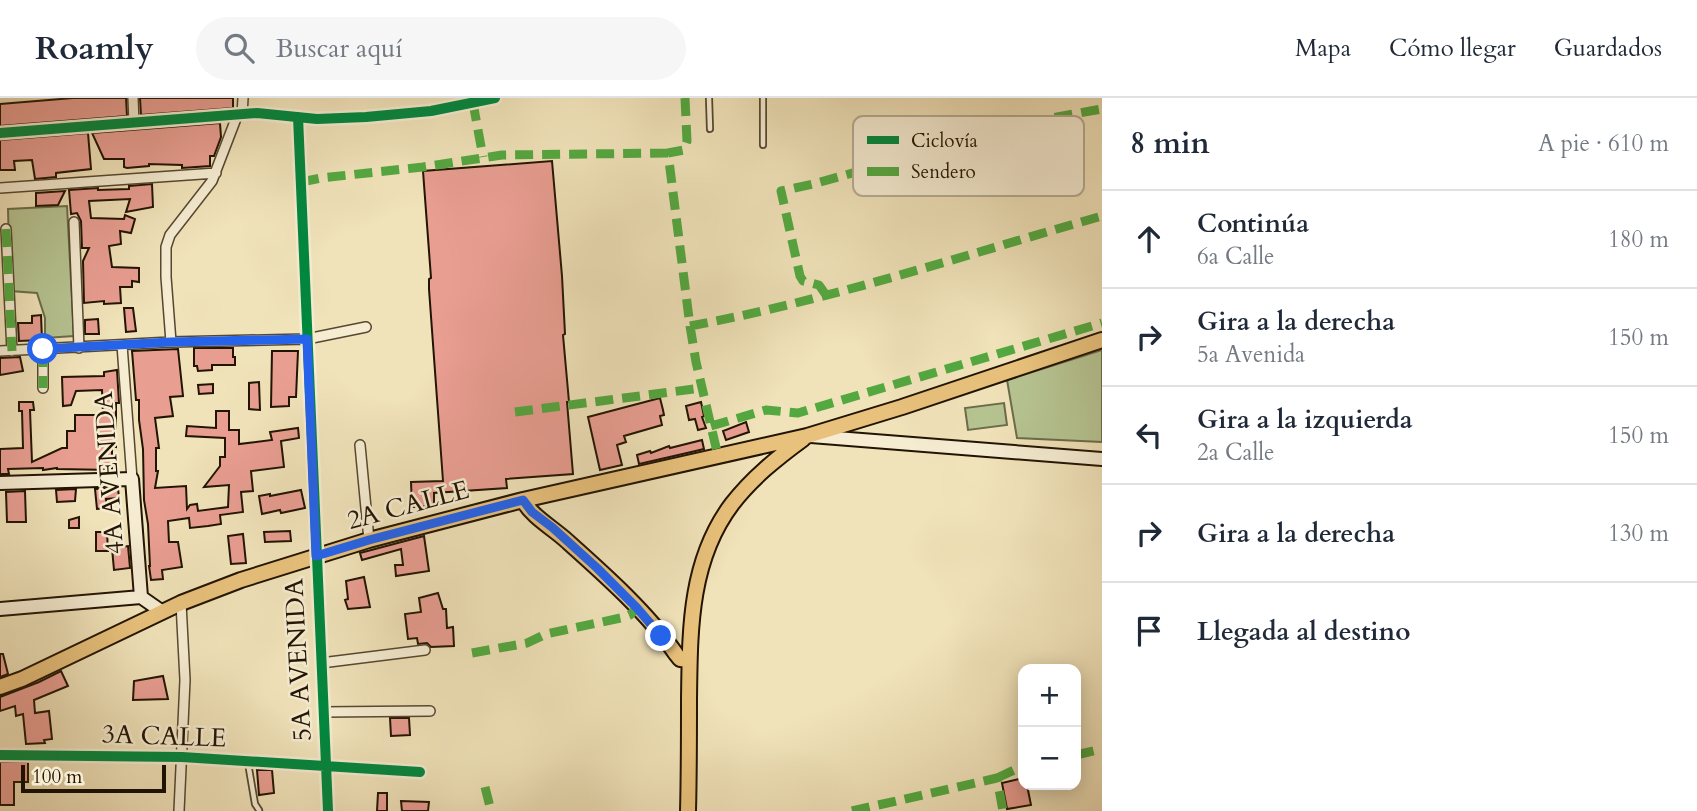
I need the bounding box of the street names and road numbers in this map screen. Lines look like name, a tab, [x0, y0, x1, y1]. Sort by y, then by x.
street label: 4A AVENIDA	[86, 390, 132, 556]
street label: 2A CALLE	[343, 472, 473, 538]
street label: 5A AVENIDA	[276, 577, 320, 742]
street label: 3A CALLE	[101, 716, 227, 756]

